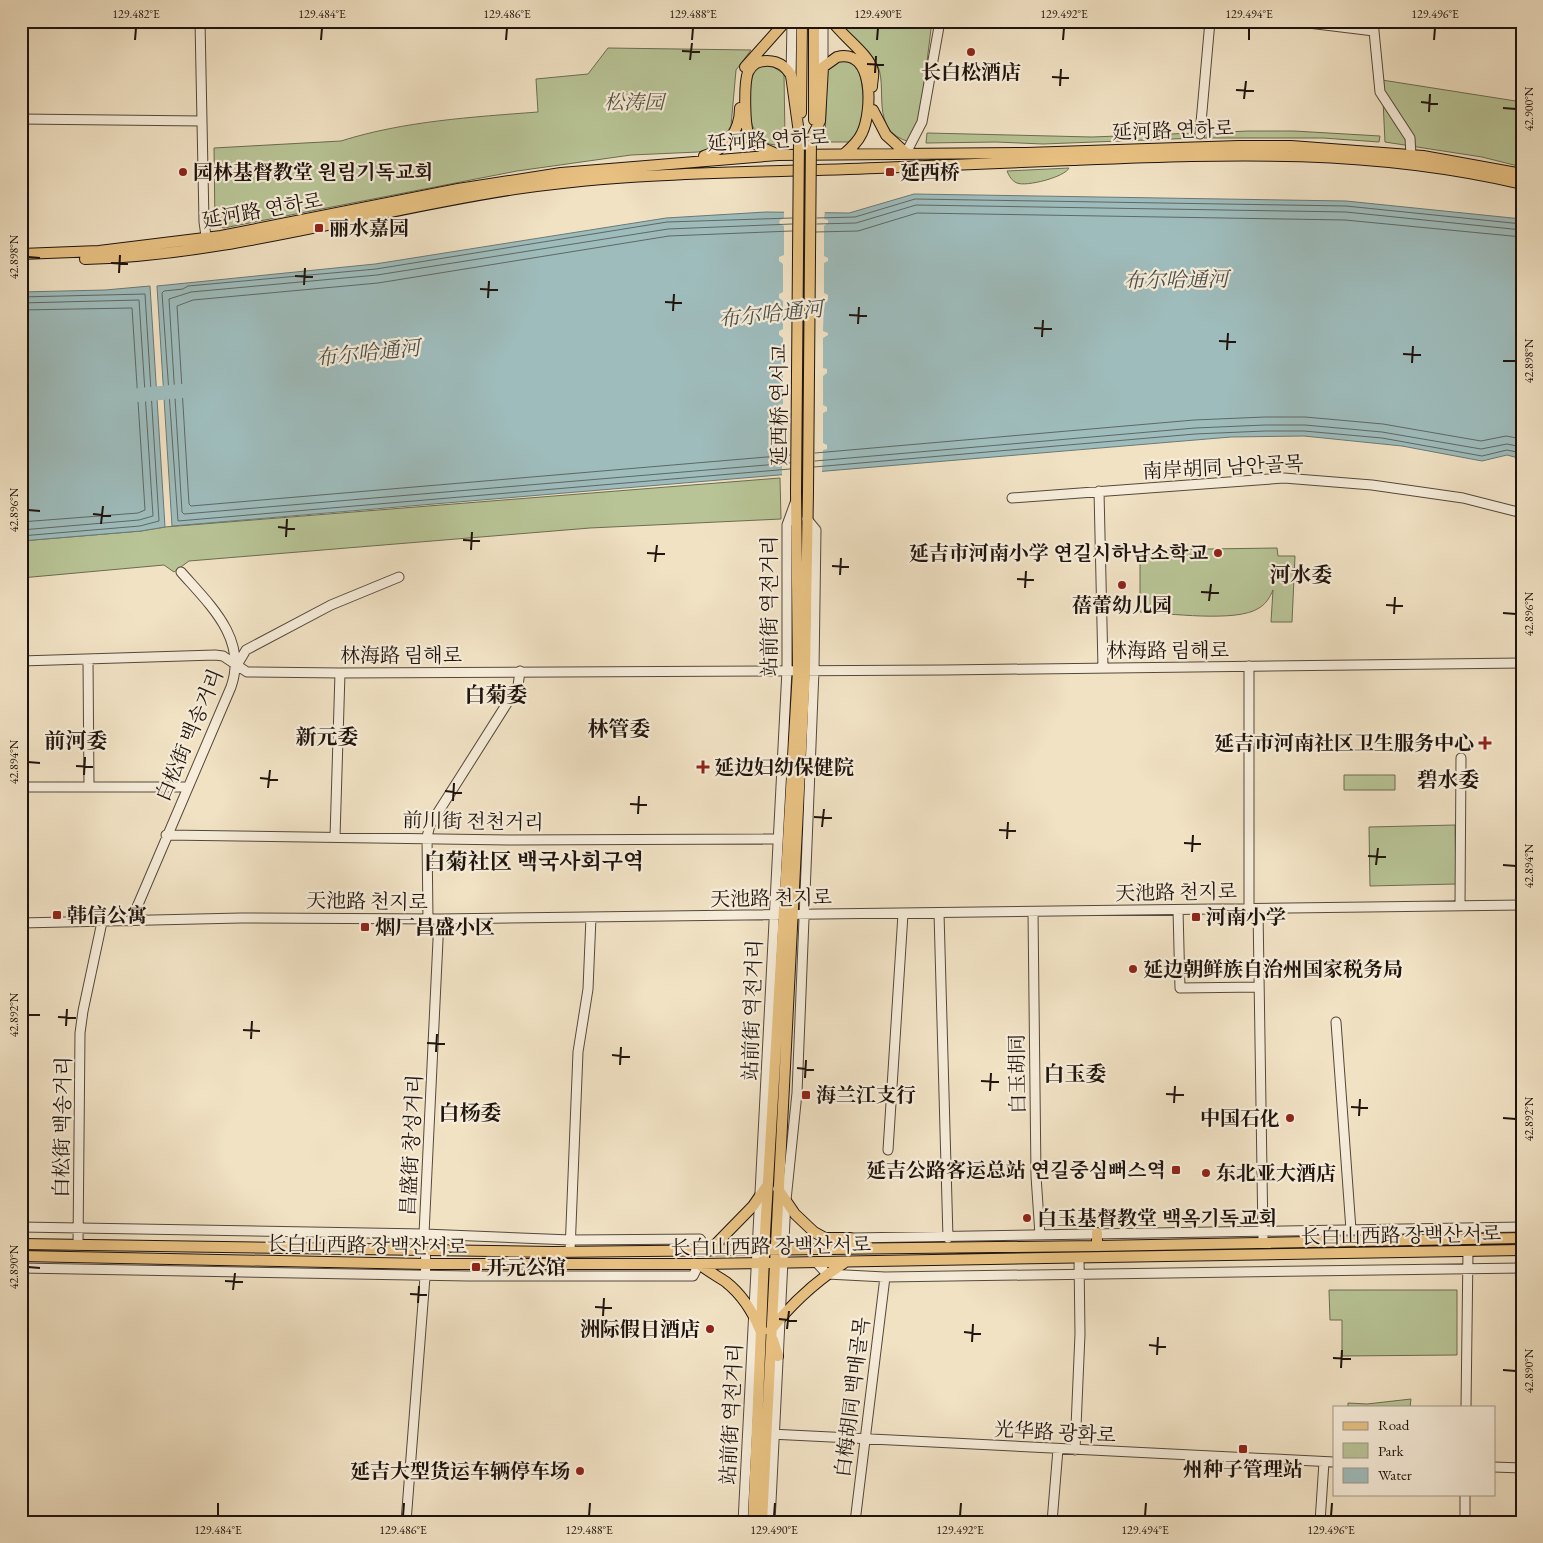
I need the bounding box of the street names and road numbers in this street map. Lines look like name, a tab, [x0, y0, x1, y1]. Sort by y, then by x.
street label: 延河路 연하로	[1112, 115, 1234, 145]
street label: 延河路 연하로	[706, 124, 830, 156]
street label: 延河路 연하로	[200, 187, 324, 233]
street label: 延西桥 연서교	[766, 343, 792, 466]
street label: 南岸胡同 남안골목	[1142, 450, 1304, 484]
street label: 站前街 역전거리	[756, 535, 782, 677]
street label: 林海路 림해로	[1107, 637, 1229, 663]
street label: 林海路 림해로	[340, 642, 462, 668]
street label: 白松街 백송거리	[149, 665, 229, 805]
street label: 前川街 전천거리	[402, 807, 544, 835]
street label: 天池路 천지로	[1115, 878, 1237, 906]
street label: 天池路 천지로	[710, 884, 832, 912]
street label: 天池路 천지로	[306, 887, 428, 915]
street label: 站前街 역전거리	[737, 939, 767, 1081]
street label: 白玉胡同	[1003, 1034, 1031, 1114]
street label: 白松街 백송거리	[48, 1056, 76, 1198]
street label: 昌盛街 창성거리	[394, 1074, 428, 1216]
street label: 长白山西路 장백산서로	[1300, 1220, 1502, 1250]
street label: 长白山西路 장백산서로	[266, 1230, 468, 1260]
street label: 长白山西路 장백산서로	[670, 1231, 872, 1261]
street label: 白梅胡同 백매골목	[829, 1315, 875, 1479]
street label: 站前街 역전거리	[714, 1343, 748, 1485]
street label: 光华路 광화로	[993, 1416, 1117, 1448]

